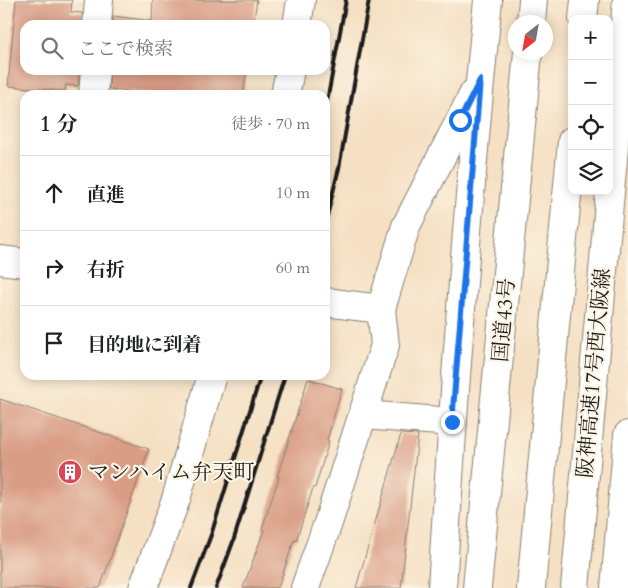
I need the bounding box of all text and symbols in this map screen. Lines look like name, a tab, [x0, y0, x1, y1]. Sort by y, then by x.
north arrow	[508, 15, 553, 60]
map controls	[568, 15, 613, 195]
button: +	[568, 15, 613, 60]
search box	[20, 20, 330, 75]
icon: search	[38, 34, 66, 62]
text: ここで検索	[78, 36, 173, 62]
button: −	[568, 60, 613, 105]
button: locate	[568, 105, 613, 150]
route start	[449, 109, 472, 132]
text: 1 分	[40, 110, 77, 139]
text: 徒歩 · 70 m	[231, 113, 310, 135]
button: layers	[568, 150, 613, 195]
icon: ahead	[40, 179, 68, 207]
text: 直進	[87, 182, 125, 208]
text: 10 m	[276, 182, 310, 204]
icon: right	[40, 254, 68, 282]
text: 右折	[87, 257, 125, 283]
text: 60 m	[276, 257, 310, 279]
street label: 阪神高速17号西大阪線	[570, 267, 618, 479]
street label: 国道43号	[486, 277, 522, 363]
icon: arrive	[40, 329, 68, 357]
text: 目的地に到着	[87, 332, 201, 358]
route end	[441, 411, 464, 434]
place label: マンハイム弁天町	[88, 458, 255, 487]
building icon: マンハイム弁天町	[57, 459, 83, 485]

